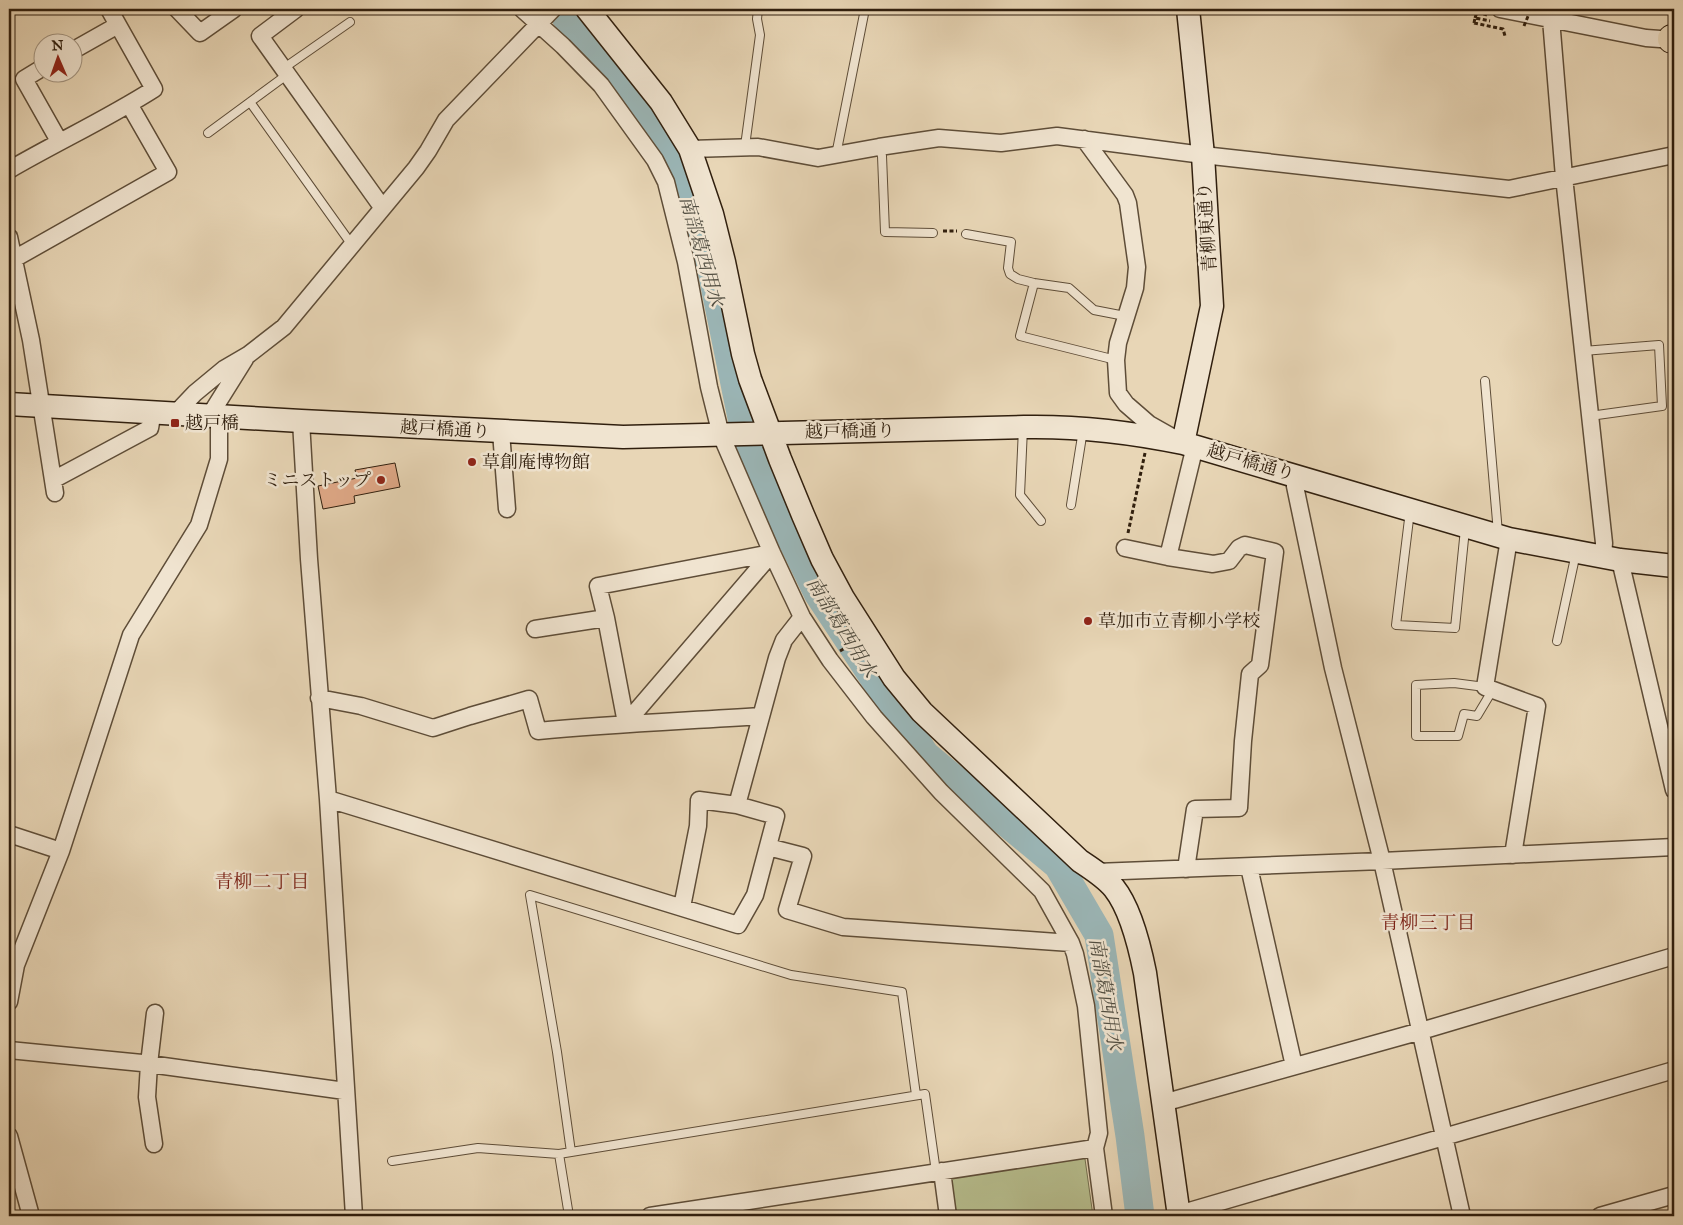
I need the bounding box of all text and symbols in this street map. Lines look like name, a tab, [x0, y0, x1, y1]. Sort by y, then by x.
north arrow	[32, 32, 82, 82]
text: N	[51, 37, 64, 54]
street label: 青柳東通り	[1193, 181, 1221, 273]
water label: 南部葛西用水	[675, 193, 729, 311]
place label: 越戸橋	[185, 412, 239, 434]
street label: 越戸橋通り	[399, 416, 491, 442]
marker: 越戸橋	[169, 417, 181, 429]
street label: 越戸橋通り	[805, 419, 895, 443]
street label: 越戸橋通り	[1205, 439, 1297, 485]
place label: 草創庵博物館	[482, 451, 590, 473]
marker: 草創庵博物館	[466, 456, 478, 468]
place label: ミニストップ	[264, 469, 371, 491]
marker: ミニストップ	[375, 474, 387, 486]
water label: 南部葛西用水	[802, 573, 883, 683]
place label: 草加市立青柳小学校	[1098, 610, 1260, 632]
marker: 草加市立青柳小学校	[1082, 615, 1094, 627]
district label: 青柳二丁目	[214, 870, 310, 893]
district label: 青柳三丁目	[1380, 911, 1476, 934]
water label: 南部葛西用水	[1085, 936, 1128, 1054]

